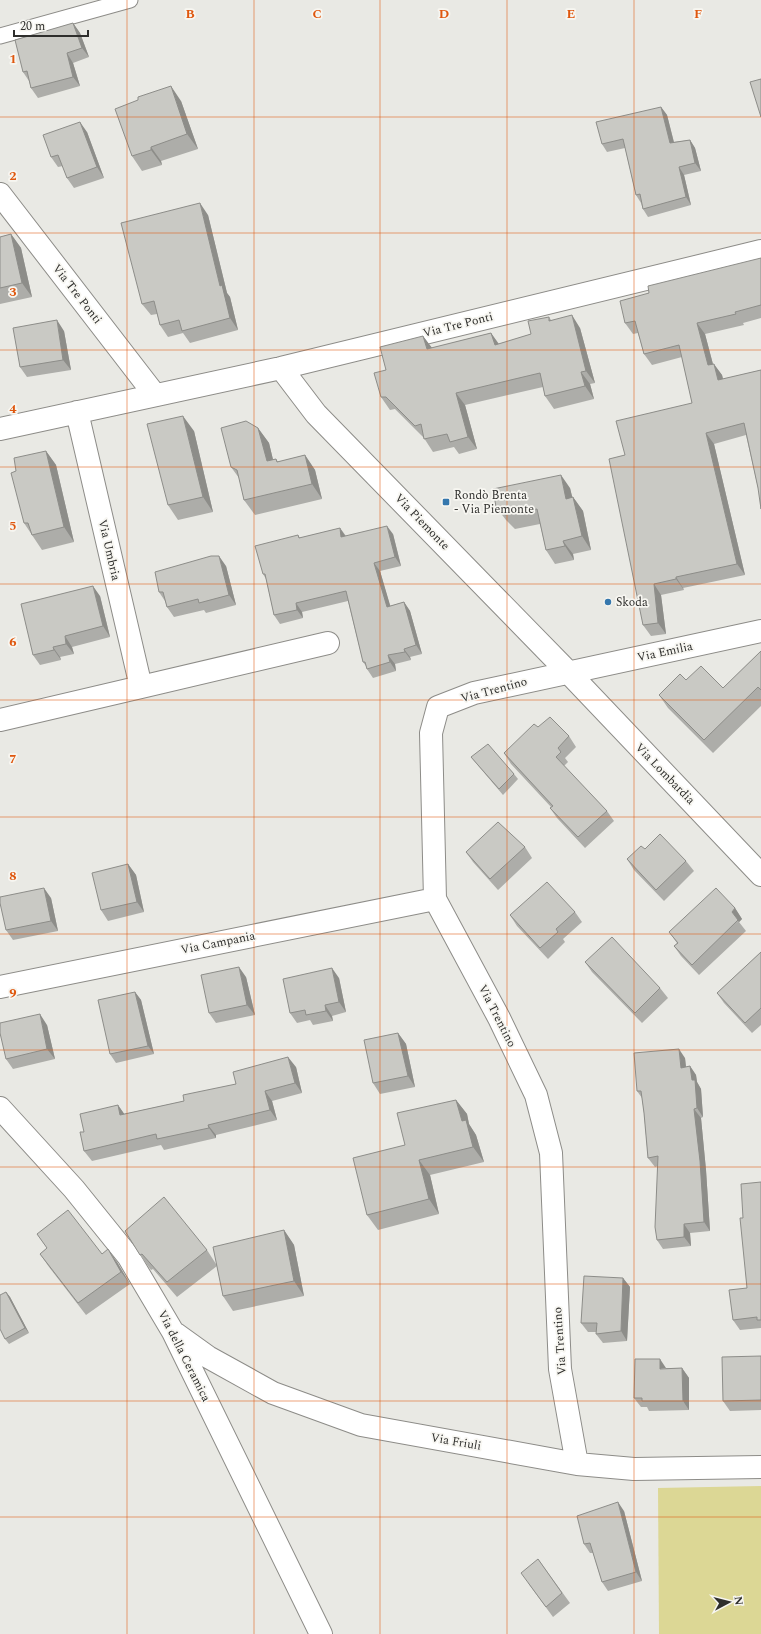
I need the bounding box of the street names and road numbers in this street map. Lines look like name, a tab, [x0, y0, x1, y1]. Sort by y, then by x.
street label: Via Tre Ponti	[47, 260, 107, 328]
street label: Via Tre Ponti	[421, 307, 495, 343]
street label: Via Piemonte	[390, 489, 454, 555]
street label: Via Umbria	[93, 518, 125, 583]
street label: Via Emilia	[635, 637, 695, 667]
street label: Via Trentino	[459, 672, 529, 708]
street label: Via Lombardia	[631, 739, 700, 809]
street label: Via Campania	[179, 926, 257, 960]
street label: Via Trentino	[473, 981, 521, 1051]
street label: Via Trentino	[548, 1306, 572, 1376]
street label: Via della Ceramica	[153, 1307, 215, 1405]
street label: Via Friuli	[429, 1428, 483, 1456]

